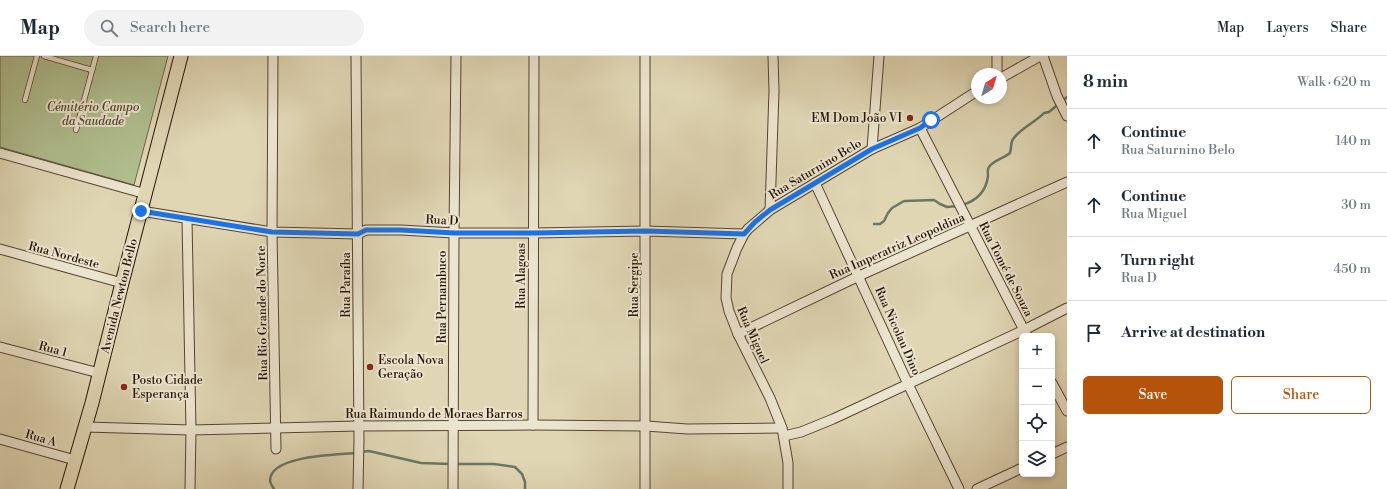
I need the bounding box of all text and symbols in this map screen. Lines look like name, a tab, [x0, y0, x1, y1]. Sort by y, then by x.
search box	[84, 10, 364, 46]
text: Map	[20, 16, 60, 40]
icon: search	[98, 17, 120, 39]
text: Search here	[130, 18, 210, 37]
text: Map	[1217, 19, 1244, 37]
text: Layers	[1266, 19, 1309, 37]
text: Share	[1331, 19, 1367, 37]
north arrow	[971, 68, 1007, 104]
text: 8 min	[1083, 71, 1128, 93]
text: Walk · 620 m	[1297, 74, 1371, 90]
park label: Cémitério Campo da Saudade	[47, 100, 139, 129]
place label: EM Dom João VI	[811, 111, 902, 126]
route start	[922, 111, 940, 129]
marker: EM Dom João VI	[905, 113, 915, 123]
text: Continue	[1121, 123, 1186, 142]
icon: ahead	[1083, 130, 1105, 152]
text: 140 m	[1335, 133, 1371, 149]
street label: Rua Saturnino Belo	[766, 136, 864, 203]
text: Rua Saturnino Belo	[1121, 142, 1235, 158]
text: Continue	[1121, 187, 1186, 206]
icon: ahead	[1083, 194, 1105, 216]
text: 30 m	[1341, 197, 1371, 213]
route end	[132, 202, 150, 220]
text: Rua Miguel	[1121, 206, 1187, 222]
street label: Rua Imperatriz Leopoldina	[827, 209, 968, 283]
street label: Rua D	[425, 212, 459, 229]
street label: Rua Tomé de Souza	[975, 219, 1036, 320]
street label: Avenida Newton Bello	[98, 237, 141, 356]
street label: Rua Nordeste	[27, 239, 101, 272]
street label: Rua Alagoas	[514, 243, 529, 309]
street label: Rua Rio Grande do Norte	[254, 245, 271, 381]
street label: Rua Pernambuco	[435, 250, 450, 343]
street label: Rua Paraíba	[339, 251, 354, 318]
text: Turn right	[1121, 251, 1195, 270]
street label: Rua Sergipe	[627, 253, 642, 317]
icon: right	[1083, 258, 1105, 280]
text: 450 m	[1333, 261, 1371, 277]
text: Rua D	[1121, 270, 1157, 286]
street label: Rua Nicolau Dino	[871, 285, 924, 378]
street label: Rua Miguel	[733, 304, 772, 366]
icon: arrive	[1083, 322, 1105, 344]
text: Arrive at destination	[1121, 323, 1265, 342]
map controls	[1019, 333, 1055, 477]
button: +	[1019, 333, 1055, 369]
street label: Rua 1	[37, 339, 70, 361]
place label: Escola Nova Geração	[378, 353, 445, 382]
marker: Escola Nova Geração	[365, 362, 375, 372]
button: −	[1019, 369, 1055, 405]
place label: Posto Cidade Esperança	[132, 373, 203, 402]
button: Save	[1083, 376, 1223, 414]
button: Share	[1231, 376, 1371, 414]
marker: Posto Cidade Esperança	[119, 382, 129, 392]
button: locate	[1019, 405, 1055, 441]
street label: Rua Raimundo de Moraes Barros	[345, 407, 523, 422]
street label: Rua A	[23, 427, 59, 450]
button: layers	[1019, 441, 1055, 477]

